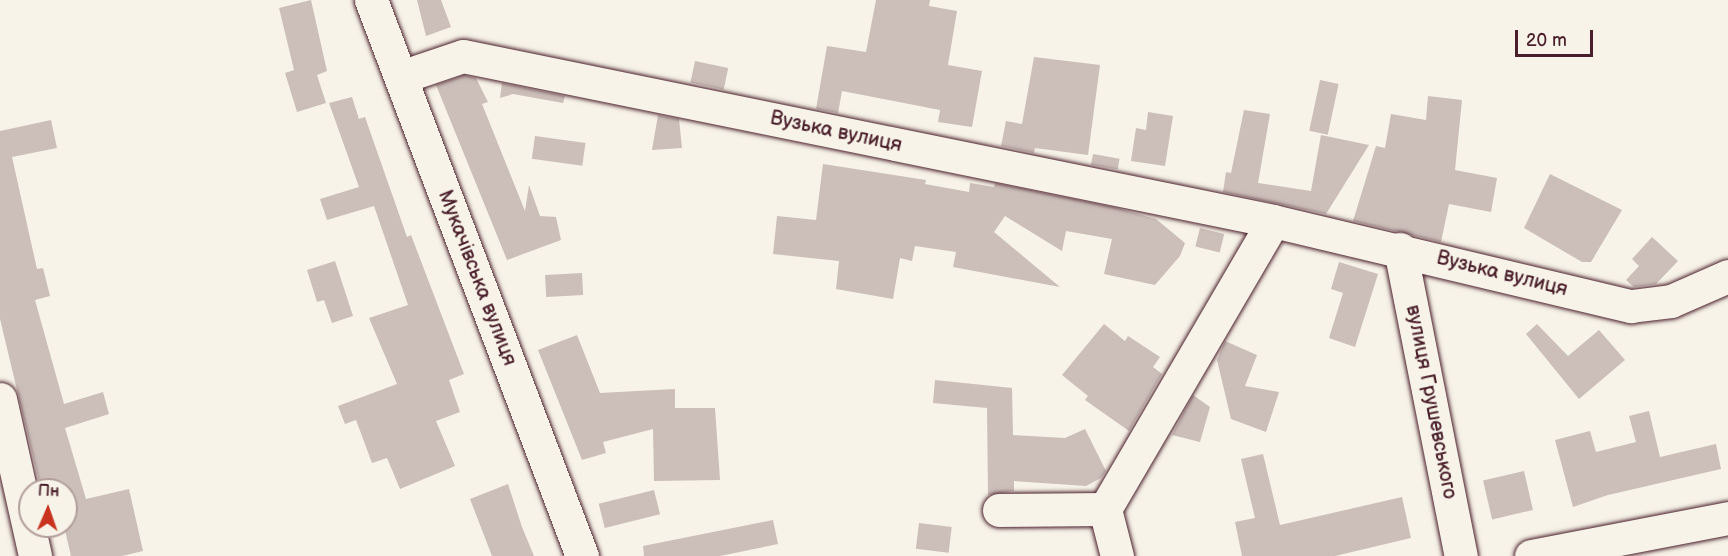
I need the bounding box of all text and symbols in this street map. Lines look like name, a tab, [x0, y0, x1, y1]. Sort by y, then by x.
scale bar	[1518, 18, 1596, 56]
text: 20 m	[1526, 30, 1567, 51]
street label: Вузька вулиця	[768, 106, 904, 158]
street label: Мукачівська вулиця	[432, 187, 522, 369]
street label: Вузька вулиця	[1434, 246, 1570, 302]
street label: вулиця Грушевського	[1400, 303, 1462, 501]
north arrow	[18, 478, 78, 538]
text: Пн	[38, 482, 60, 501]

